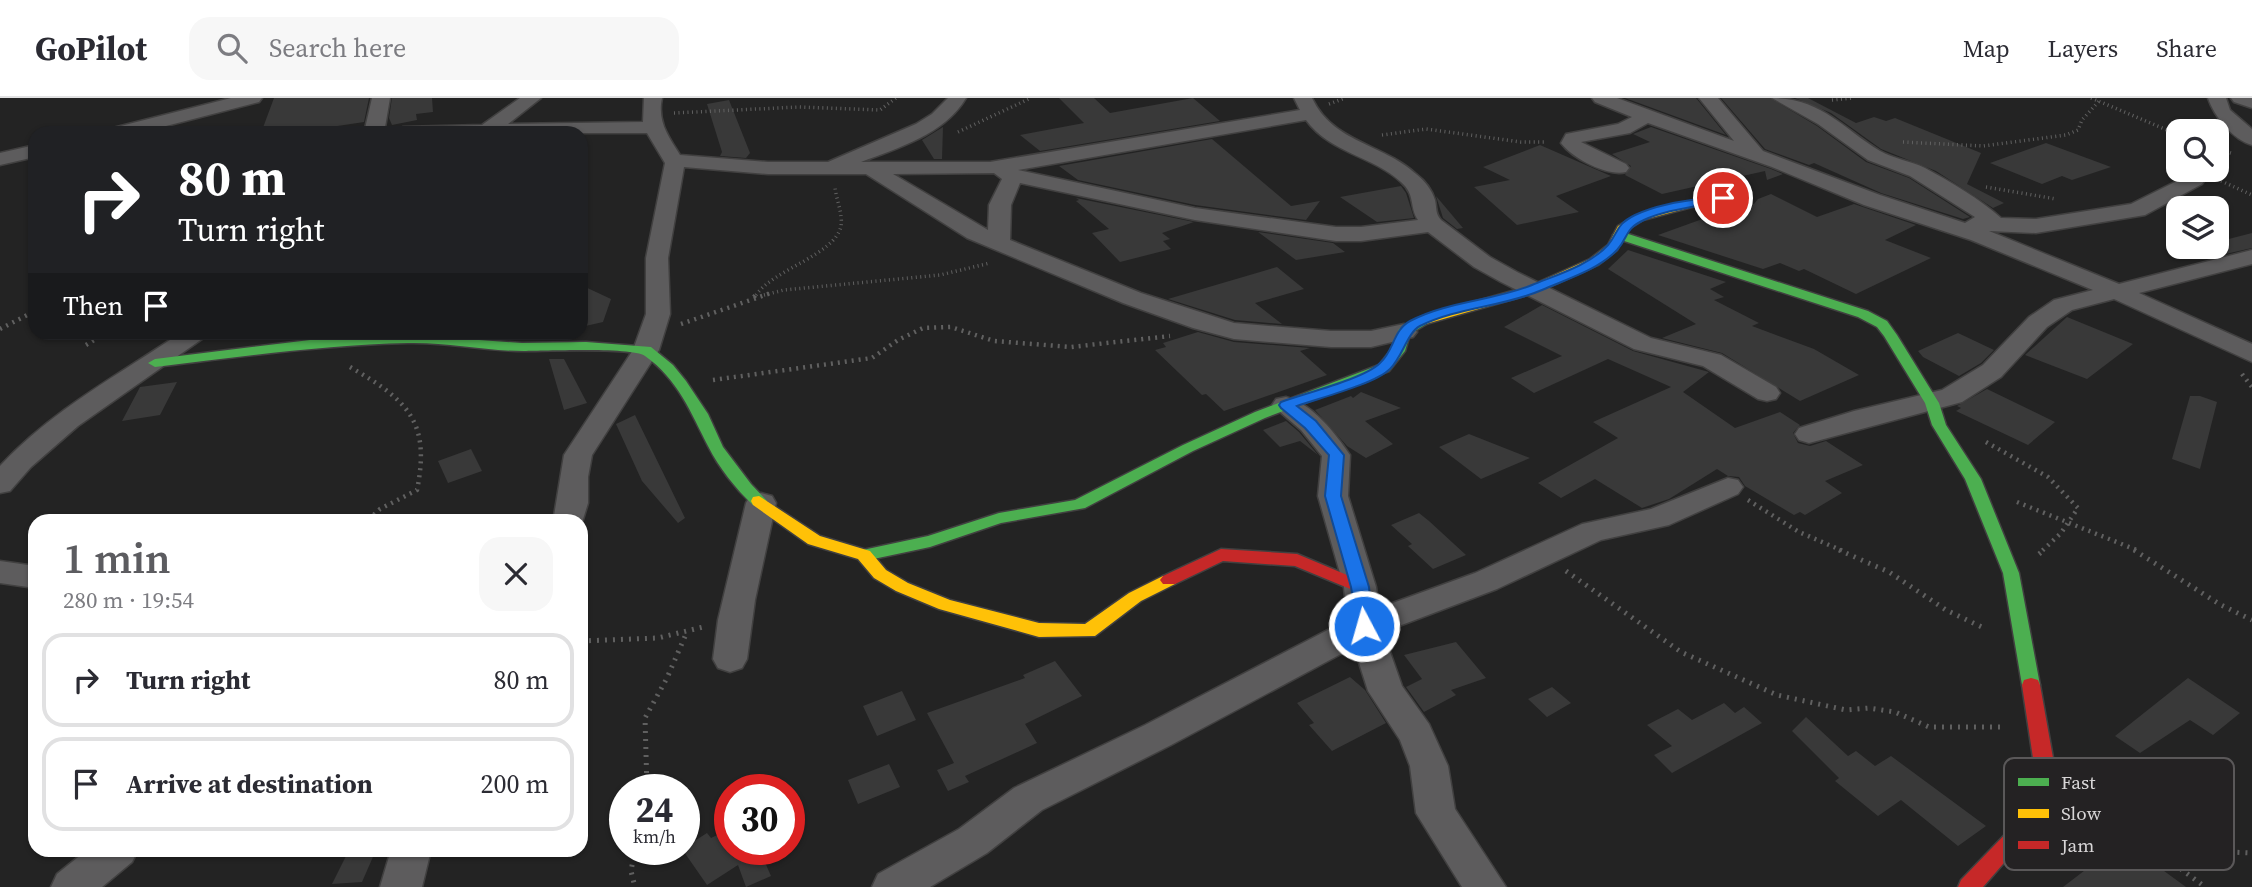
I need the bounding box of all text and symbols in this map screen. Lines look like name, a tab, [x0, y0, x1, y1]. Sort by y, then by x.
search box	[189, 17, 679, 80]
text: GoPilot	[35, 26, 147, 71]
icon: search	[213, 29, 251, 67]
text: Search here	[269, 30, 406, 66]
text: Map	[1963, 32, 2010, 65]
text: Layers	[2048, 32, 2118, 65]
text: Share	[2156, 32, 2217, 65]
map controls	[2166, 119, 2229, 259]
button: search	[2166, 119, 2229, 182]
text: 80 m	[178, 144, 286, 211]
icon: right	[63, 154, 154, 245]
pin	[1693, 168, 1753, 228]
icon: arrive	[1704, 179, 1742, 217]
button: layers	[2166, 196, 2229, 259]
text: Turn right	[178, 208, 324, 252]
icon: arrive	[137, 287, 175, 325]
text: Then	[63, 288, 123, 324]
text: 1 min	[63, 529, 171, 587]
button: close	[479, 537, 553, 611]
text: 280 m · 19:54	[63, 584, 194, 616]
position arrow	[1327, 589, 1401, 663]
icon: right	[67, 661, 105, 699]
text: Turn right	[126, 662, 250, 698]
text: 80 m	[494, 662, 549, 698]
legend	[2004, 758, 2234, 870]
icon: arrive	[67, 765, 105, 803]
text: Arrive at destination	[126, 766, 373, 802]
text: 200 m	[481, 766, 549, 802]
text: Fast	[2061, 769, 2096, 795]
speed limit sign: 30	[714, 774, 805, 865]
text: 24	[636, 786, 673, 834]
text: Slow	[2061, 800, 2102, 826]
text: km/h	[633, 824, 676, 849]
text: Jam	[2060, 832, 2094, 858]

